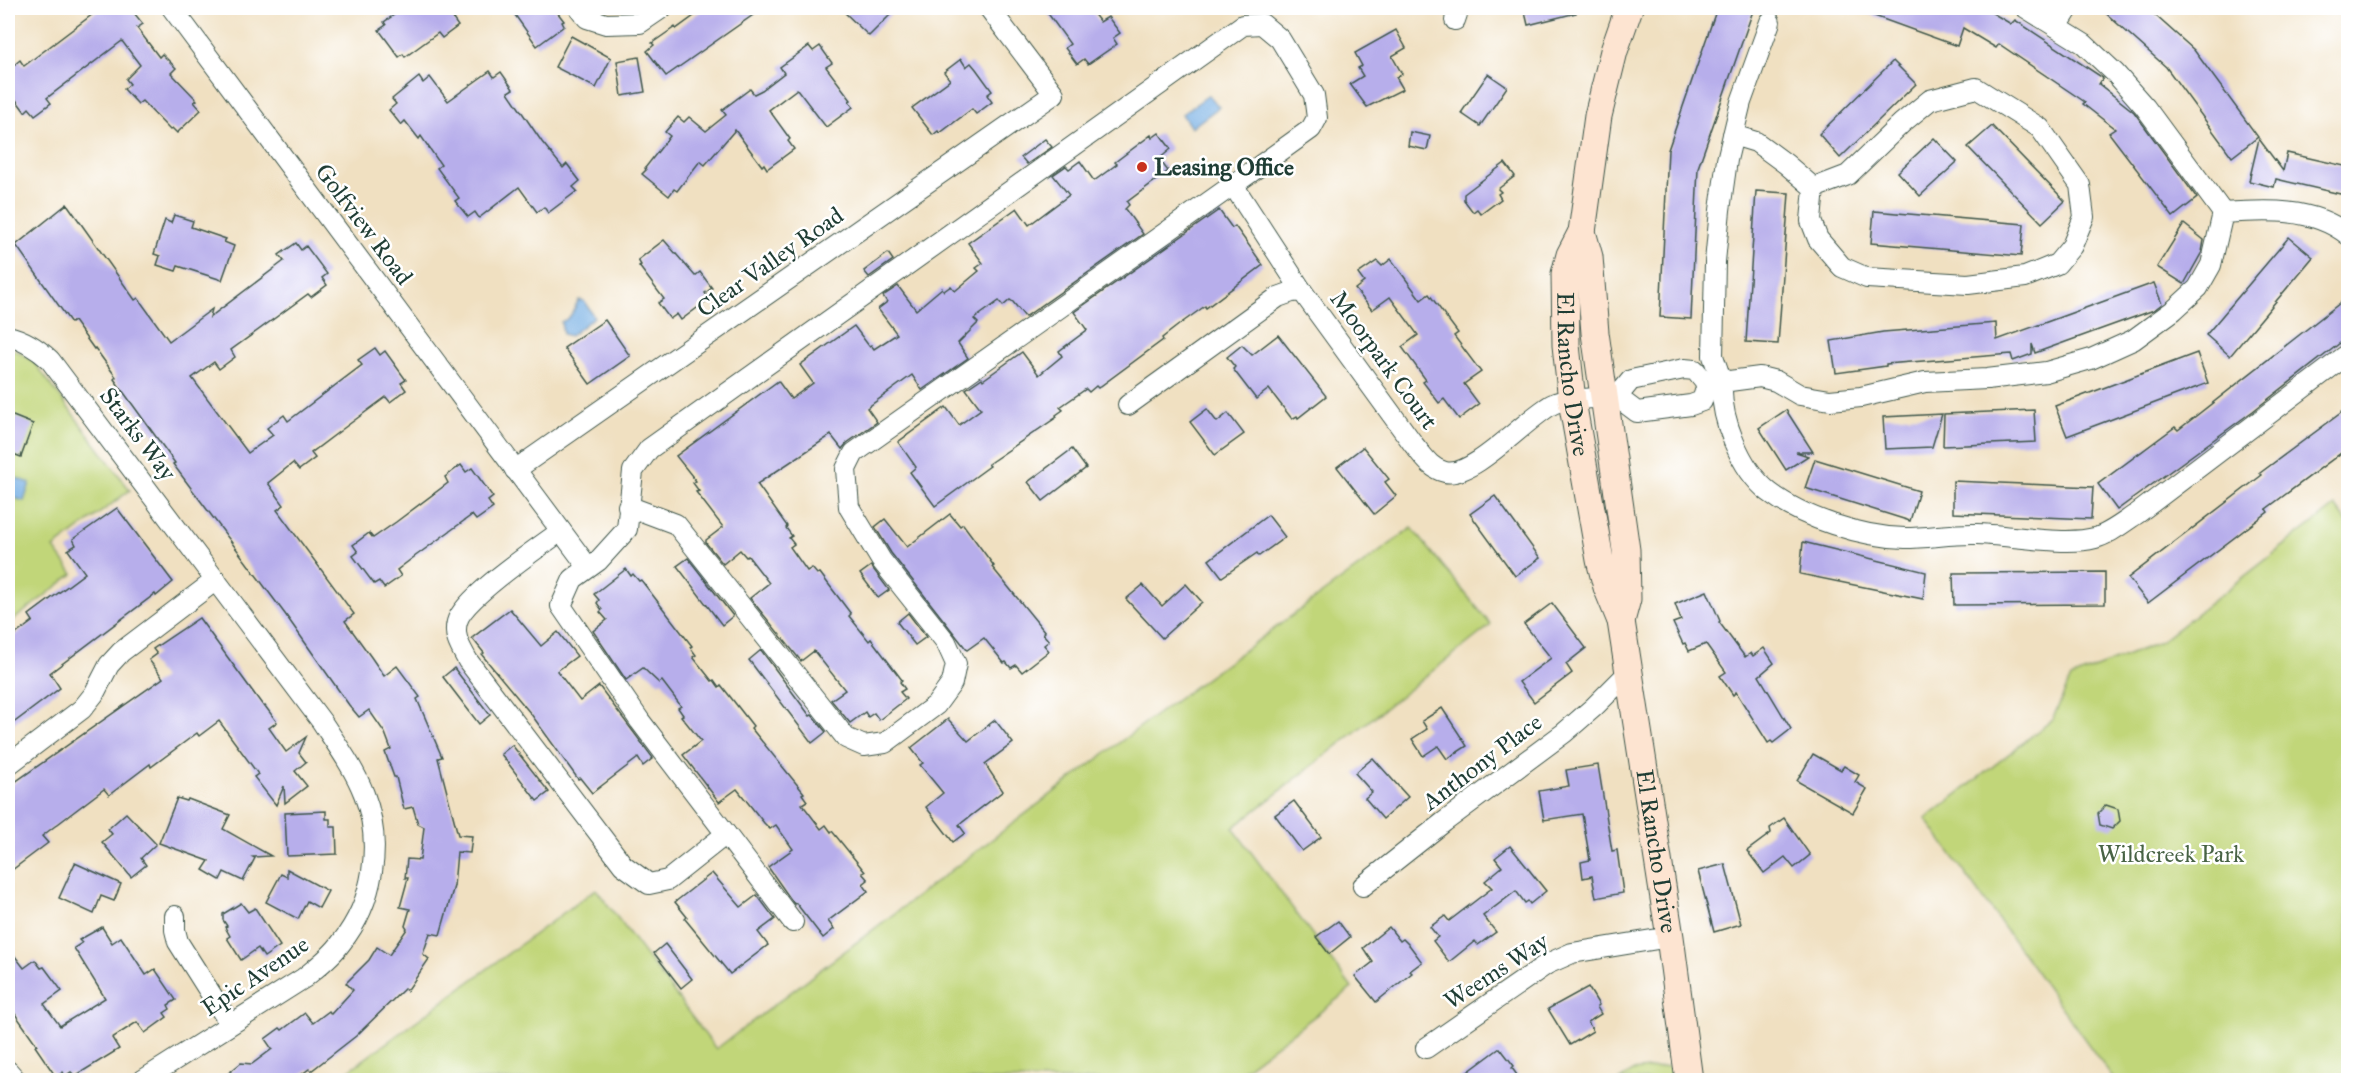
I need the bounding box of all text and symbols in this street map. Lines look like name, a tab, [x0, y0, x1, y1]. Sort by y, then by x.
place label: Leasing Office	[1154, 152, 1294, 182]
street label: Golfview Road	[309, 157, 419, 291]
marker: Leasing Office	[1135, 160, 1149, 174]
street label: Clear Valley Road	[691, 200, 849, 324]
street label: Moorpark Court	[1324, 285, 1445, 436]
street label: El Rancho Drive	[1550, 292, 1596, 458]
street label: Starks Way	[93, 381, 183, 487]
street label: Anthony Place	[1415, 707, 1548, 817]
street label: El Rancho Drive	[1629, 767, 1684, 935]
park label: Wildcreek Park	[2098, 839, 2245, 869]
street label: Weems Way	[1438, 926, 1555, 1016]
street label: Epic Avenue	[196, 929, 314, 1023]

